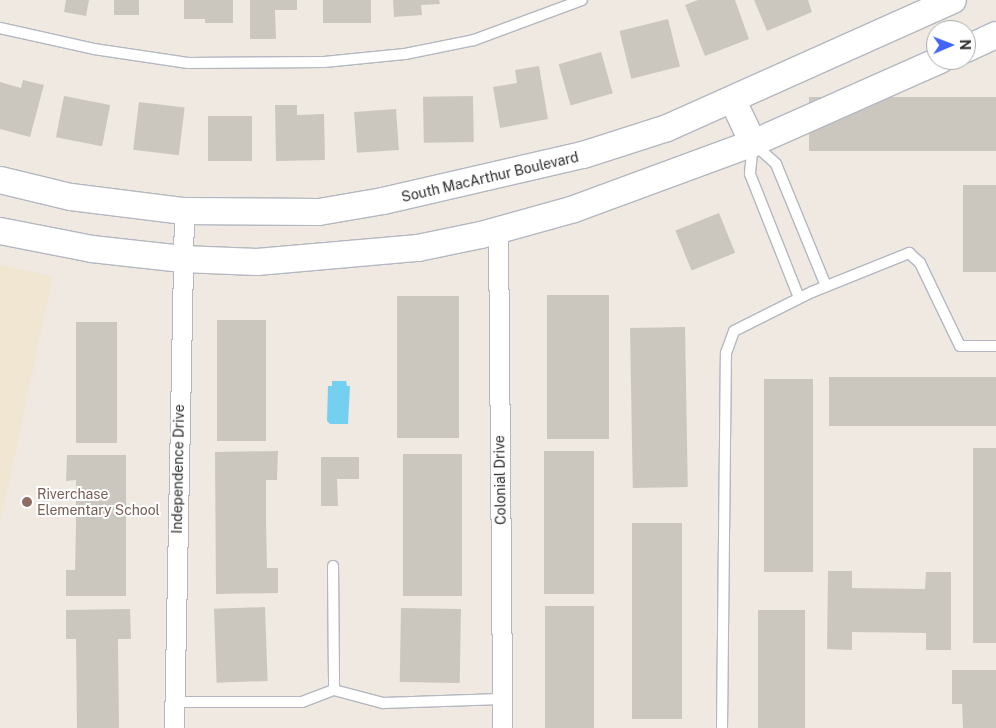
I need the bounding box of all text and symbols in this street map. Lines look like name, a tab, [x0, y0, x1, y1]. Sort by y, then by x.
north arrow	[926, 20, 976, 70]
text: N	[957, 39, 973, 50]
street label: South MacArthur Boulevard	[400, 148, 580, 206]
street label: Independence Drive	[168, 404, 188, 534]
street label: Colonial Drive	[491, 435, 509, 525]
place label: Riverchase Elementary School	[37, 486, 160, 518]
marker: Riverchase Elementary School	[21, 496, 33, 508]

